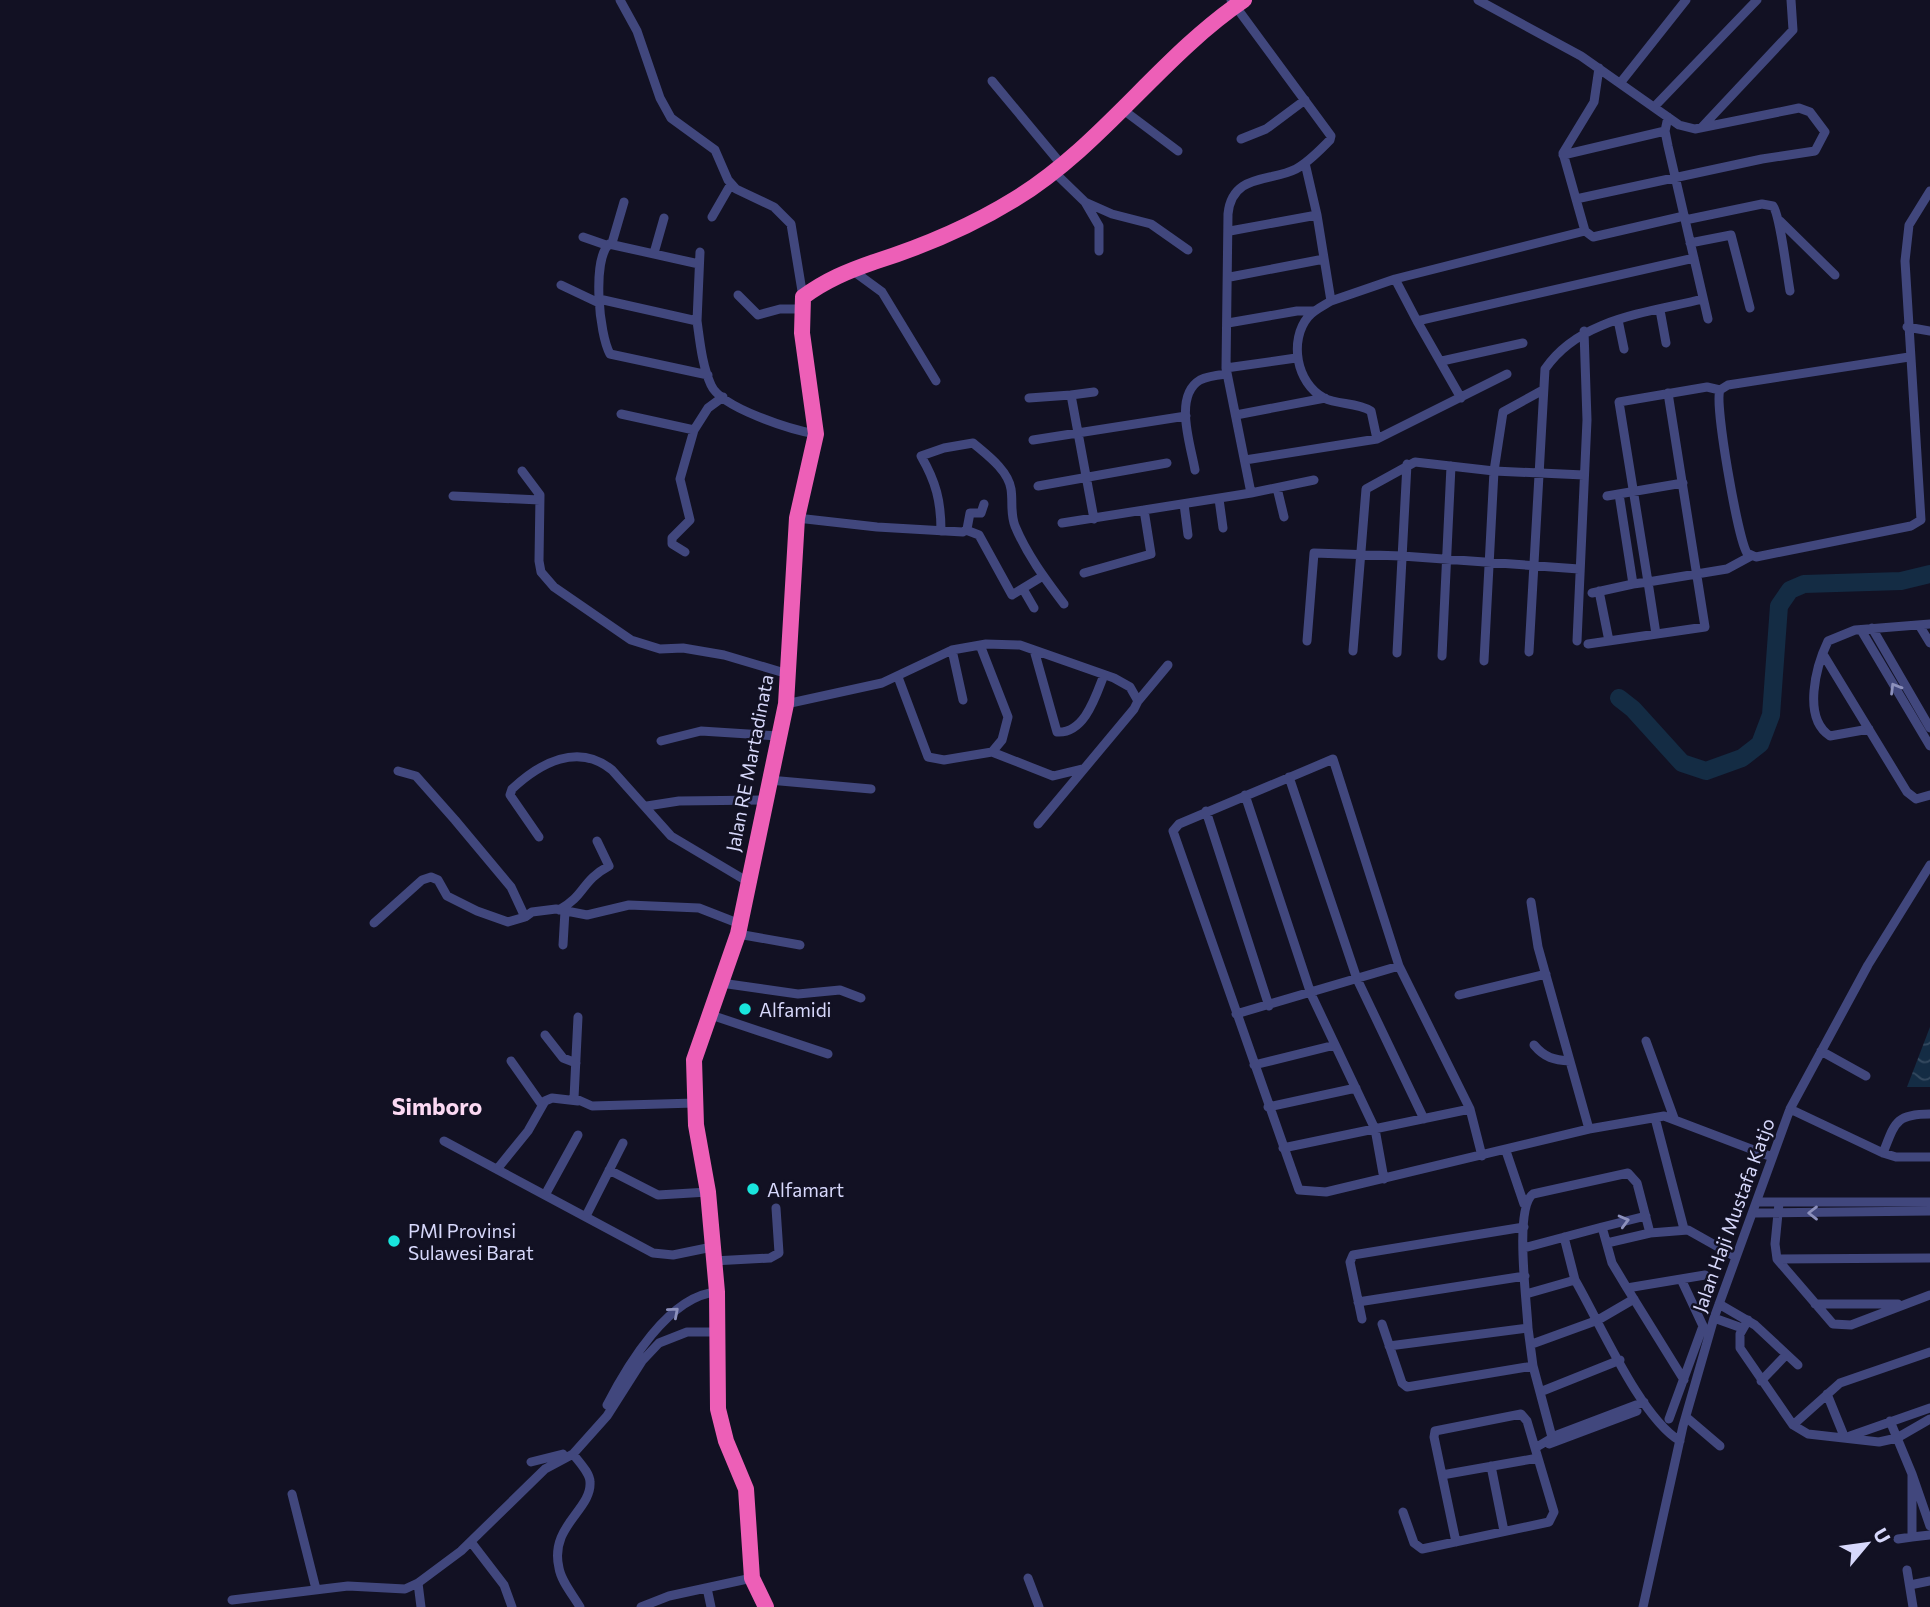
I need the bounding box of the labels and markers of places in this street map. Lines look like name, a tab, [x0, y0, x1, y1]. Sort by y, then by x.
place label: Alfamidi	[759, 998, 832, 1021]
marker: Alfamidi	[737, 1001, 753, 1017]
place label: Alfamart	[767, 1178, 844, 1201]
marker: Alfamart	[745, 1181, 761, 1197]
place label: PMI Provinsi Sulawesi Barat	[408, 1219, 534, 1264]
marker: PMI Provinsi Sulawesi Barat	[386, 1233, 402, 1249]

